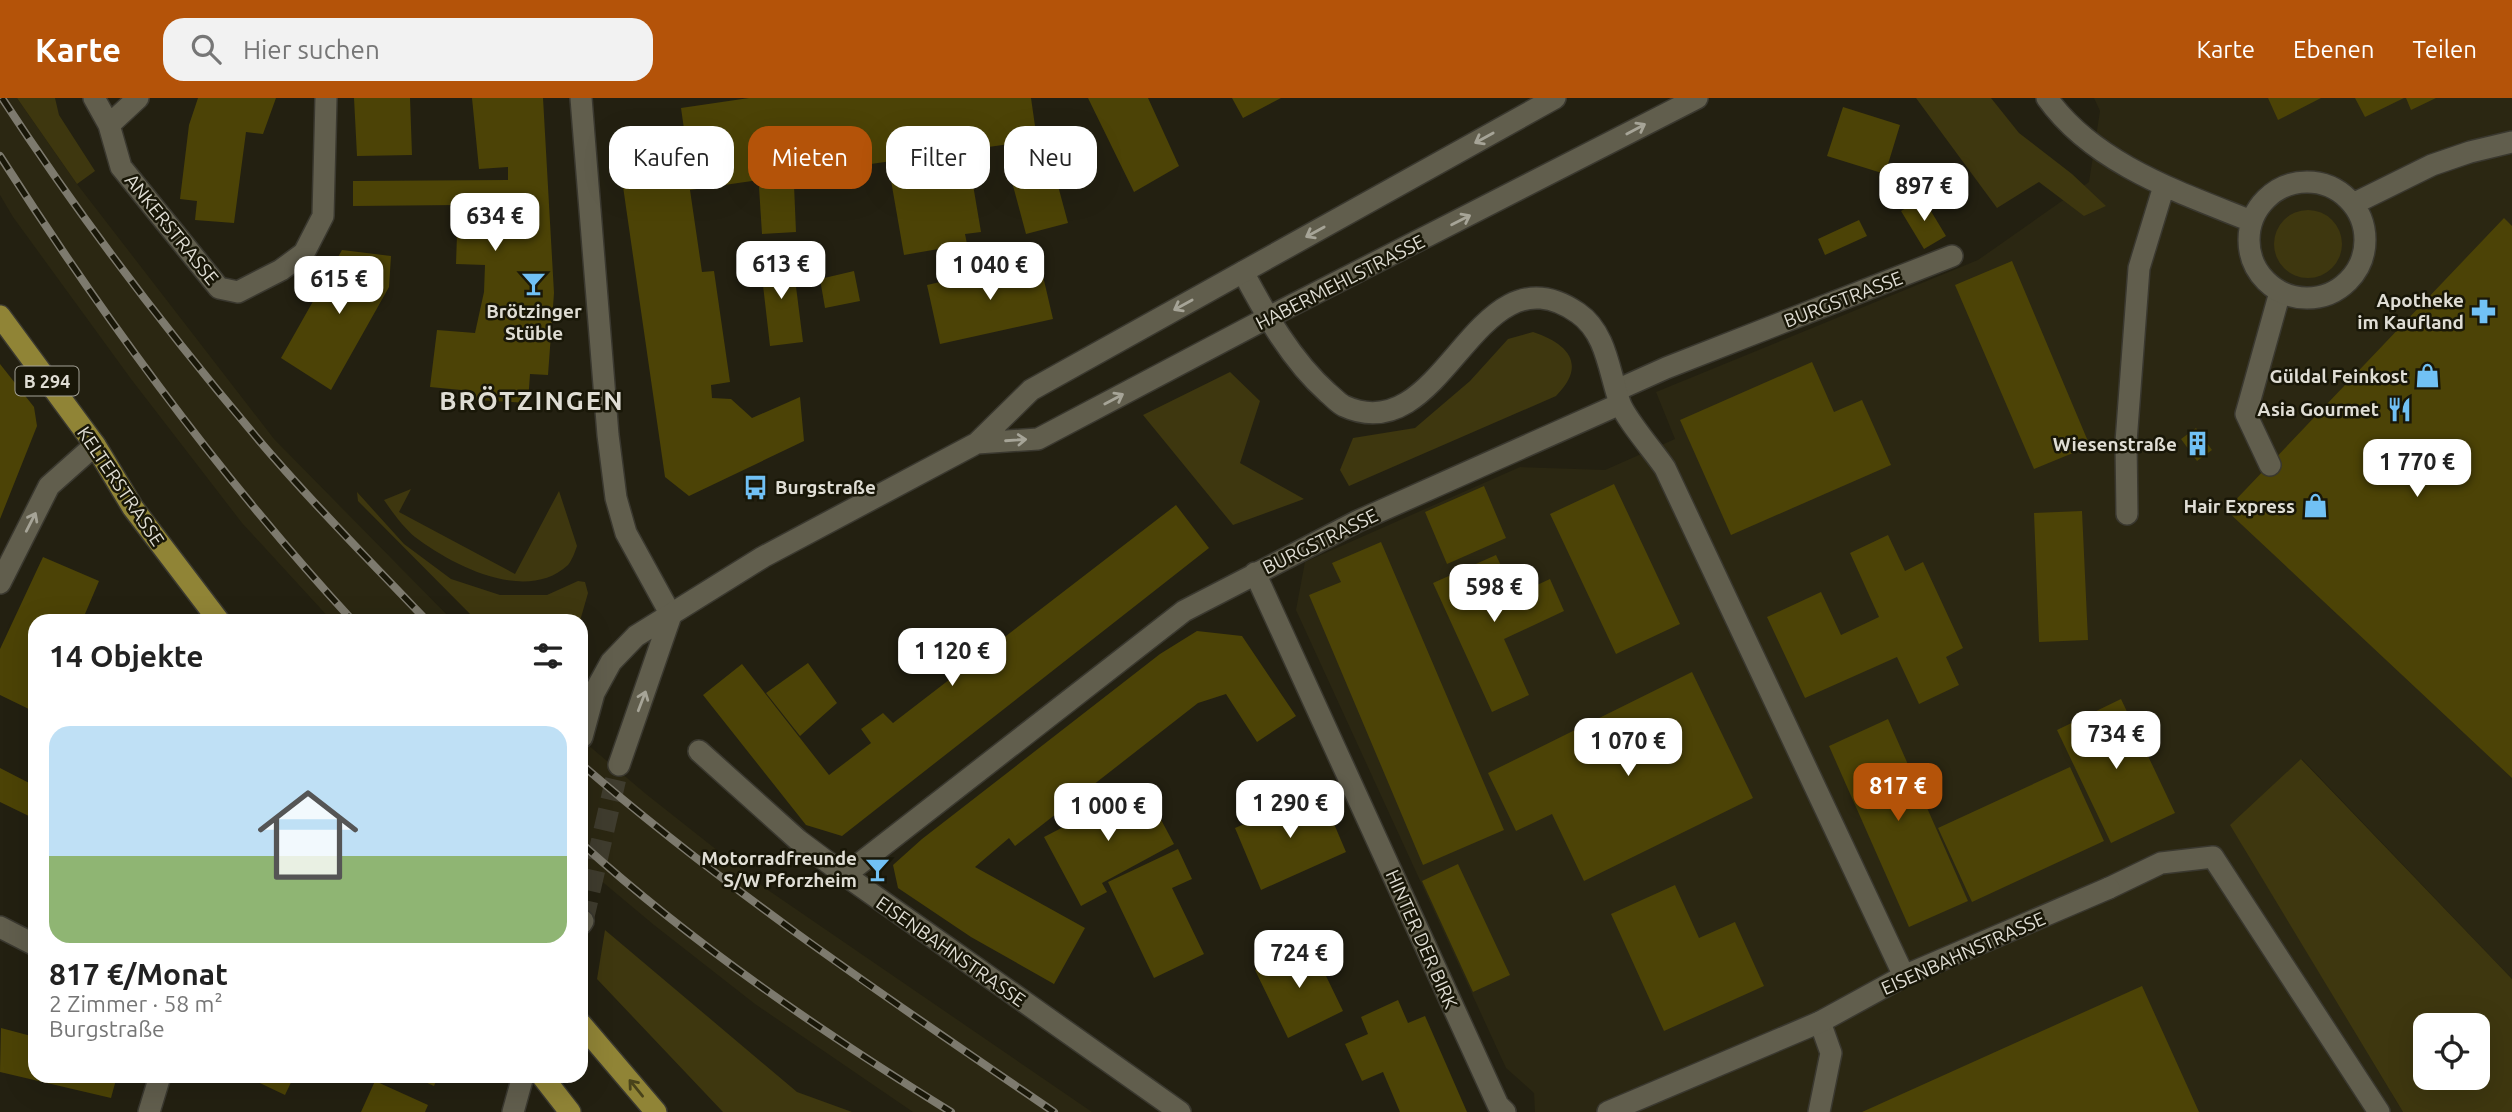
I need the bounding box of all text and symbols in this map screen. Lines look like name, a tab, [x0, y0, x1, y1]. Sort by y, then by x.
search box	[163, 18, 653, 81]
icon: search	[187, 30, 225, 68]
text: Karte	[35, 31, 121, 68]
text: Hier suchen	[243, 35, 380, 64]
text: Karte	[2196, 36, 2255, 63]
text: Ebenen	[2293, 36, 2374, 63]
text: Teilen	[2412, 36, 2477, 63]
one-way arrow	[1625, 122, 1646, 136]
chip: Kaufen	[609, 126, 734, 189]
chip: Mieten	[748, 126, 872, 189]
chip: Filter	[886, 126, 990, 189]
chip: Neu	[1004, 126, 1097, 189]
one-way arrow	[1474, 132, 1495, 145]
pin: 897 €	[1875, 164, 1973, 223]
street label: ANKERSTRASSE	[121, 169, 223, 289]
text: 897 €	[1895, 173, 1953, 198]
pin: 634 €	[446, 194, 544, 253]
text: 634 €	[466, 203, 524, 228]
one-way arrow	[1450, 213, 1471, 226]
one-way arrow	[1305, 226, 1326, 239]
street label: HABERMEHLSTRASSE	[1252, 230, 1428, 334]
pin: 613 €	[732, 242, 830, 301]
pin: 1 040 €	[925, 242, 1055, 302]
text: 613 €	[752, 251, 810, 276]
text: 1 040 €	[952, 252, 1028, 277]
pin: 615 €	[290, 256, 388, 316]
text: 615 €	[310, 266, 368, 291]
street label: BURGSTRASSE	[1780, 266, 1906, 332]
bar icon: Brötzinger Stüble	[520, 269, 548, 297]
place label: Apotheke im Kaufland	[2357, 289, 2464, 333]
pharmacy icon: Apotheke im Kaufland	[2470, 297, 2498, 325]
one-way arrow	[1173, 299, 1194, 312]
place label: Brötzinger Stüble	[486, 300, 582, 344]
shop icon: Güldal Feinkost	[2414, 362, 2442, 390]
place label: Güldal Feinkost	[2270, 365, 2408, 387]
road number: B 294	[16, 366, 78, 396]
district label: BRÖTZINGEN	[439, 386, 625, 415]
one-way arrow	[1103, 392, 1124, 405]
restaurant icon: Asia Gourmet	[2385, 395, 2413, 423]
place label: Asia Gourmet	[2257, 398, 2379, 420]
street label: KELTERSTRASSE	[73, 422, 169, 550]
building icon: Wiesenstraße	[2183, 430, 2211, 458]
one-way arrow	[1004, 433, 1027, 446]
place label: Wiesenstraße	[2053, 433, 2177, 455]
pin: 1 770 €	[2352, 440, 2482, 499]
text: 1 770 €	[2379, 449, 2455, 474]
bus stop icon: Burgstraße	[741, 473, 769, 501]
place label: Burgstraße	[775, 476, 876, 498]
shop icon: Hair Express	[2301, 492, 2329, 520]
place label: Hair Express	[2183, 495, 2295, 517]
street label: BURGSTRASSE	[1259, 504, 1381, 578]
one-way arrow	[24, 512, 38, 533]
pin: 598 €	[1445, 564, 1543, 624]
text: 598 €	[1465, 574, 1523, 599]
pin: 1 120 €	[887, 628, 1017, 688]
icon: filters	[529, 637, 567, 675]
text: 1 120 €	[914, 638, 990, 663]
text: 14 Objekte	[49, 639, 204, 673]
one-way arrow	[636, 690, 649, 712]
pin: 734 €	[2067, 712, 2165, 771]
pin: 1 070 €	[1563, 718, 1693, 778]
text: 734 €	[2087, 721, 2145, 746]
text: 1 070 €	[1590, 728, 1666, 753]
pin: 817 €	[1849, 764, 1947, 823]
icon: home	[245, 772, 371, 898]
text: 817 €	[1869, 773, 1927, 798]
pin: 1 290 €	[1225, 780, 1355, 840]
pin: 1 000 €	[1043, 784, 1173, 843]
text: 1 290 €	[1252, 790, 1328, 815]
text: 1 000 €	[1070, 793, 1146, 818]
place label: Motorradfreunde S/W Pforzheim	[701, 847, 857, 891]
bar icon: Motorradfreunde S/W Pforzheim	[863, 855, 891, 883]
street label: HINTER DER BIRK	[1381, 866, 1463, 1012]
street label: EISENBAHNSTRASSE	[872, 891, 1030, 1011]
street label: EISENBAHNSTRASSE	[1878, 907, 2048, 999]
pin: 724 €	[1250, 930, 1348, 990]
text: 724 €	[1270, 940, 1328, 965]
text: 817 €/Monat	[49, 957, 228, 991]
text: 2 Zimmer · 58 m²	[49, 991, 223, 1016]
map controls	[2413, 1013, 2490, 1090]
button: locate	[2413, 1013, 2490, 1090]
text: Burgstraße	[49, 1016, 165, 1041]
one-way arrow	[629, 1080, 644, 1098]

